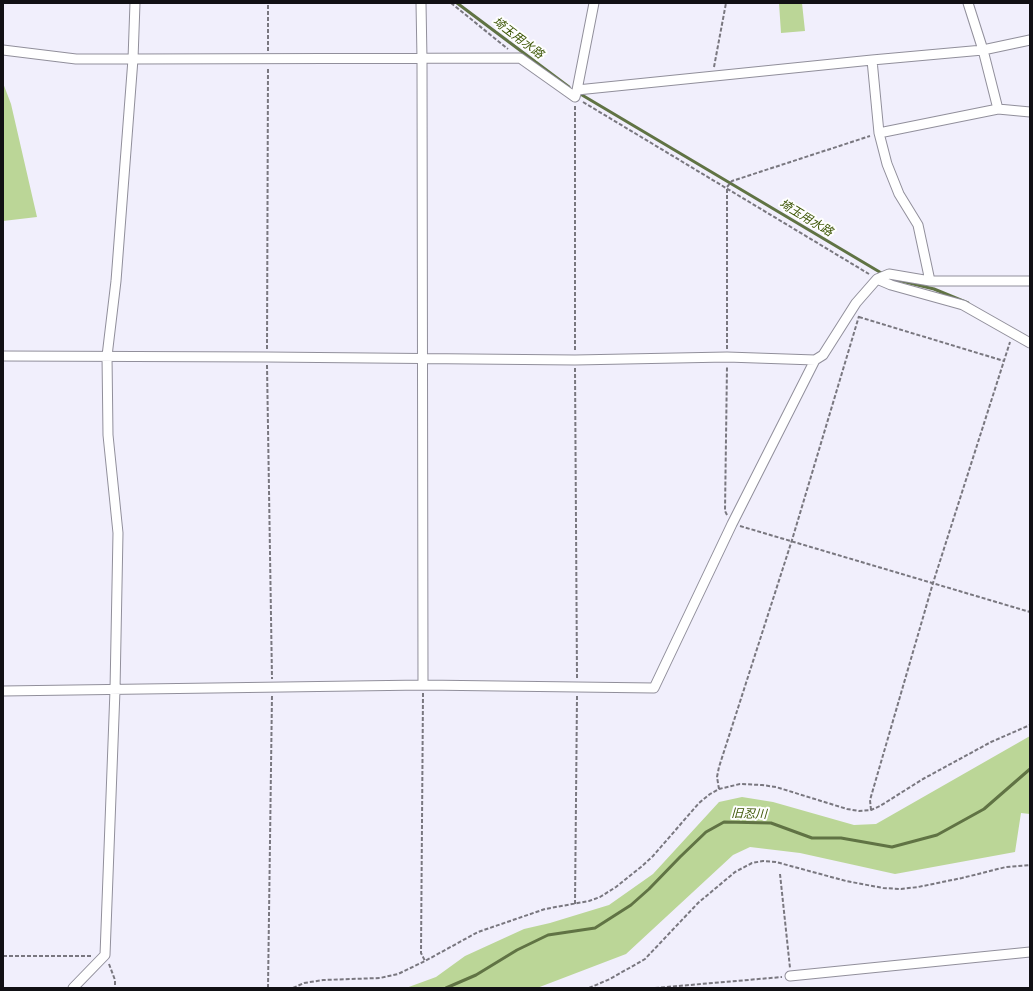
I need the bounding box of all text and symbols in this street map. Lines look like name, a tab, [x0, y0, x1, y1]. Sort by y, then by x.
water label: 埼玉用水路	[490, 14, 546, 62]
water label: 埼玉用水路	[777, 196, 835, 240]
water label: 旧忍川	[731, 806, 767, 822]

